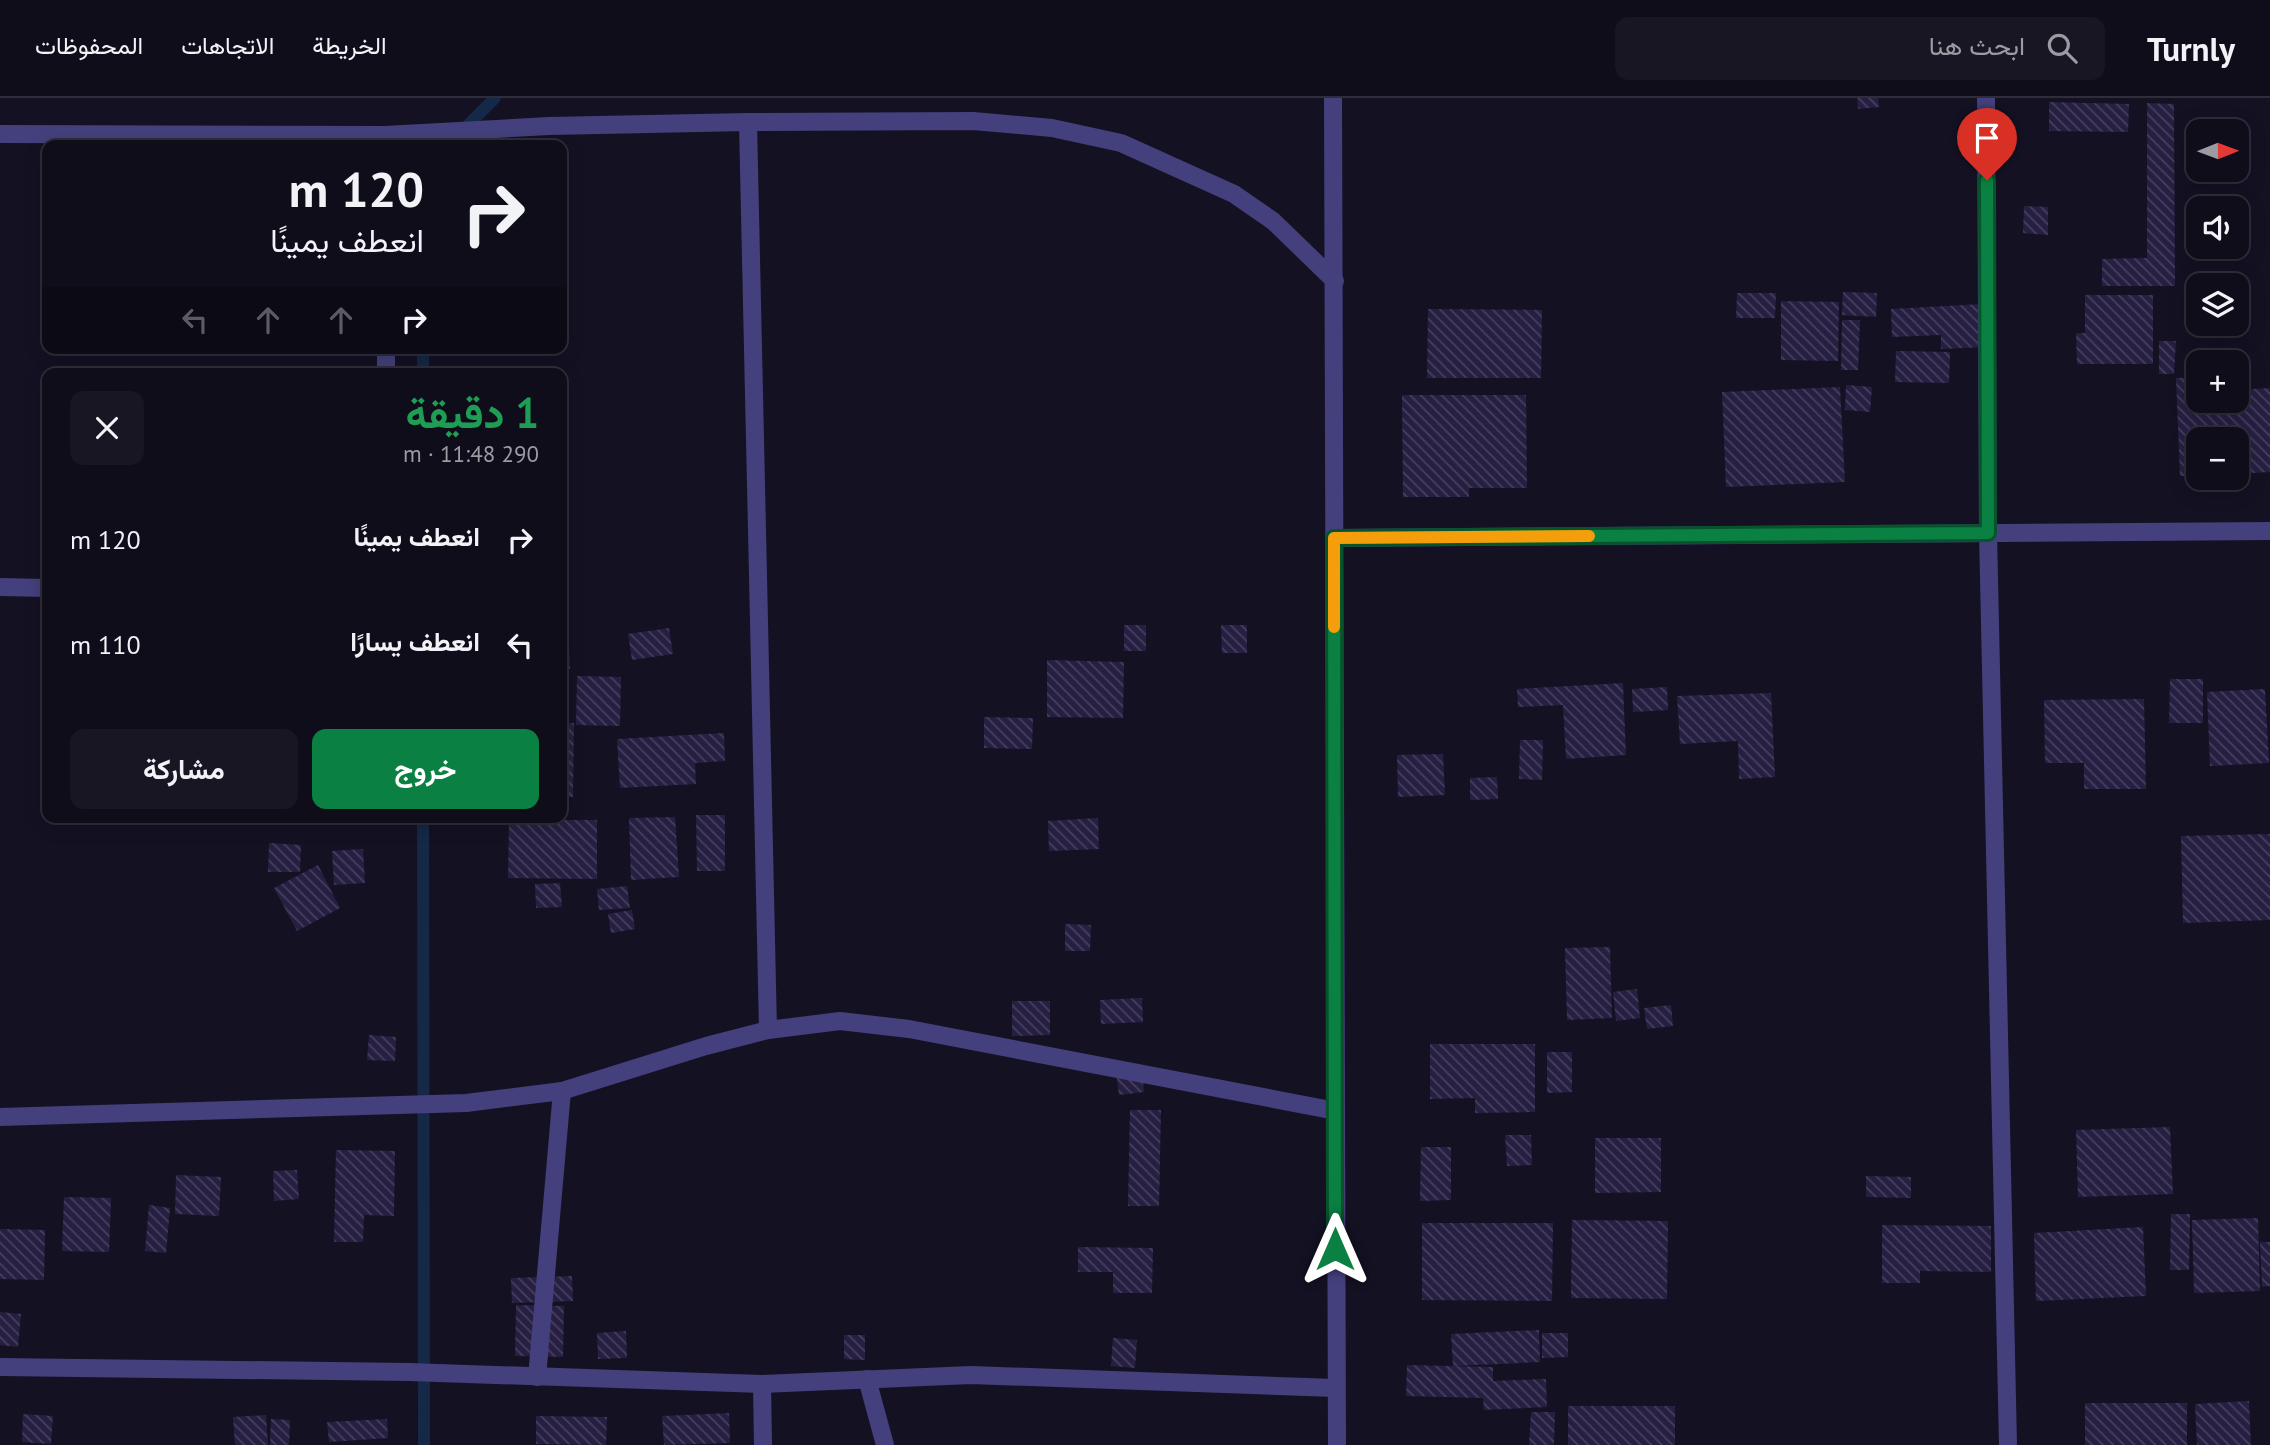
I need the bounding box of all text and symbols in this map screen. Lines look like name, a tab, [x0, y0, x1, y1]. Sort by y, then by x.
search box	[1615, 17, 2105, 80]
text: Turnly	[2147, 27, 2235, 70]
text: ابحث هنا	[1929, 29, 2025, 62]
icon: search	[2043, 29, 2081, 67]
text: المحفوظات	[35, 30, 143, 61]
text: الاتجاهات	[181, 30, 274, 61]
text: الخريطة	[312, 30, 387, 61]
pin	[1957, 108, 2017, 180]
icon: arrive	[1968, 119, 2006, 157]
north arrow	[2186, 119, 2249, 182]
map controls	[2186, 119, 2249, 490]
text: 120 m	[289, 157, 424, 221]
icon: right	[448, 168, 539, 259]
button: sound	[2186, 196, 2249, 259]
text: انعطف يمينًا	[270, 219, 424, 261]
button: layers	[2186, 273, 2249, 336]
icon: left	[176, 301, 214, 339]
icon: ahead	[249, 301, 287, 339]
icon: ahead	[322, 301, 360, 339]
icon: right	[395, 301, 433, 339]
button: +	[2186, 350, 2249, 413]
text: 1 دقيقة	[406, 385, 539, 440]
button: close	[70, 391, 144, 465]
button: −	[2186, 427, 2249, 490]
text: 290 m · 11:48	[403, 439, 539, 468]
text: انعطف يمينًا	[354, 520, 480, 553]
icon: right	[501, 521, 539, 559]
text: 120 m	[70, 523, 141, 556]
text: انعطف يسارًا	[350, 625, 480, 658]
icon: left	[501, 626, 539, 664]
text: 110 m	[70, 628, 141, 661]
button: مشاركة	[70, 729, 298, 809]
button: خروج	[312, 729, 539, 809]
position arrow	[1298, 1212, 1372, 1286]

